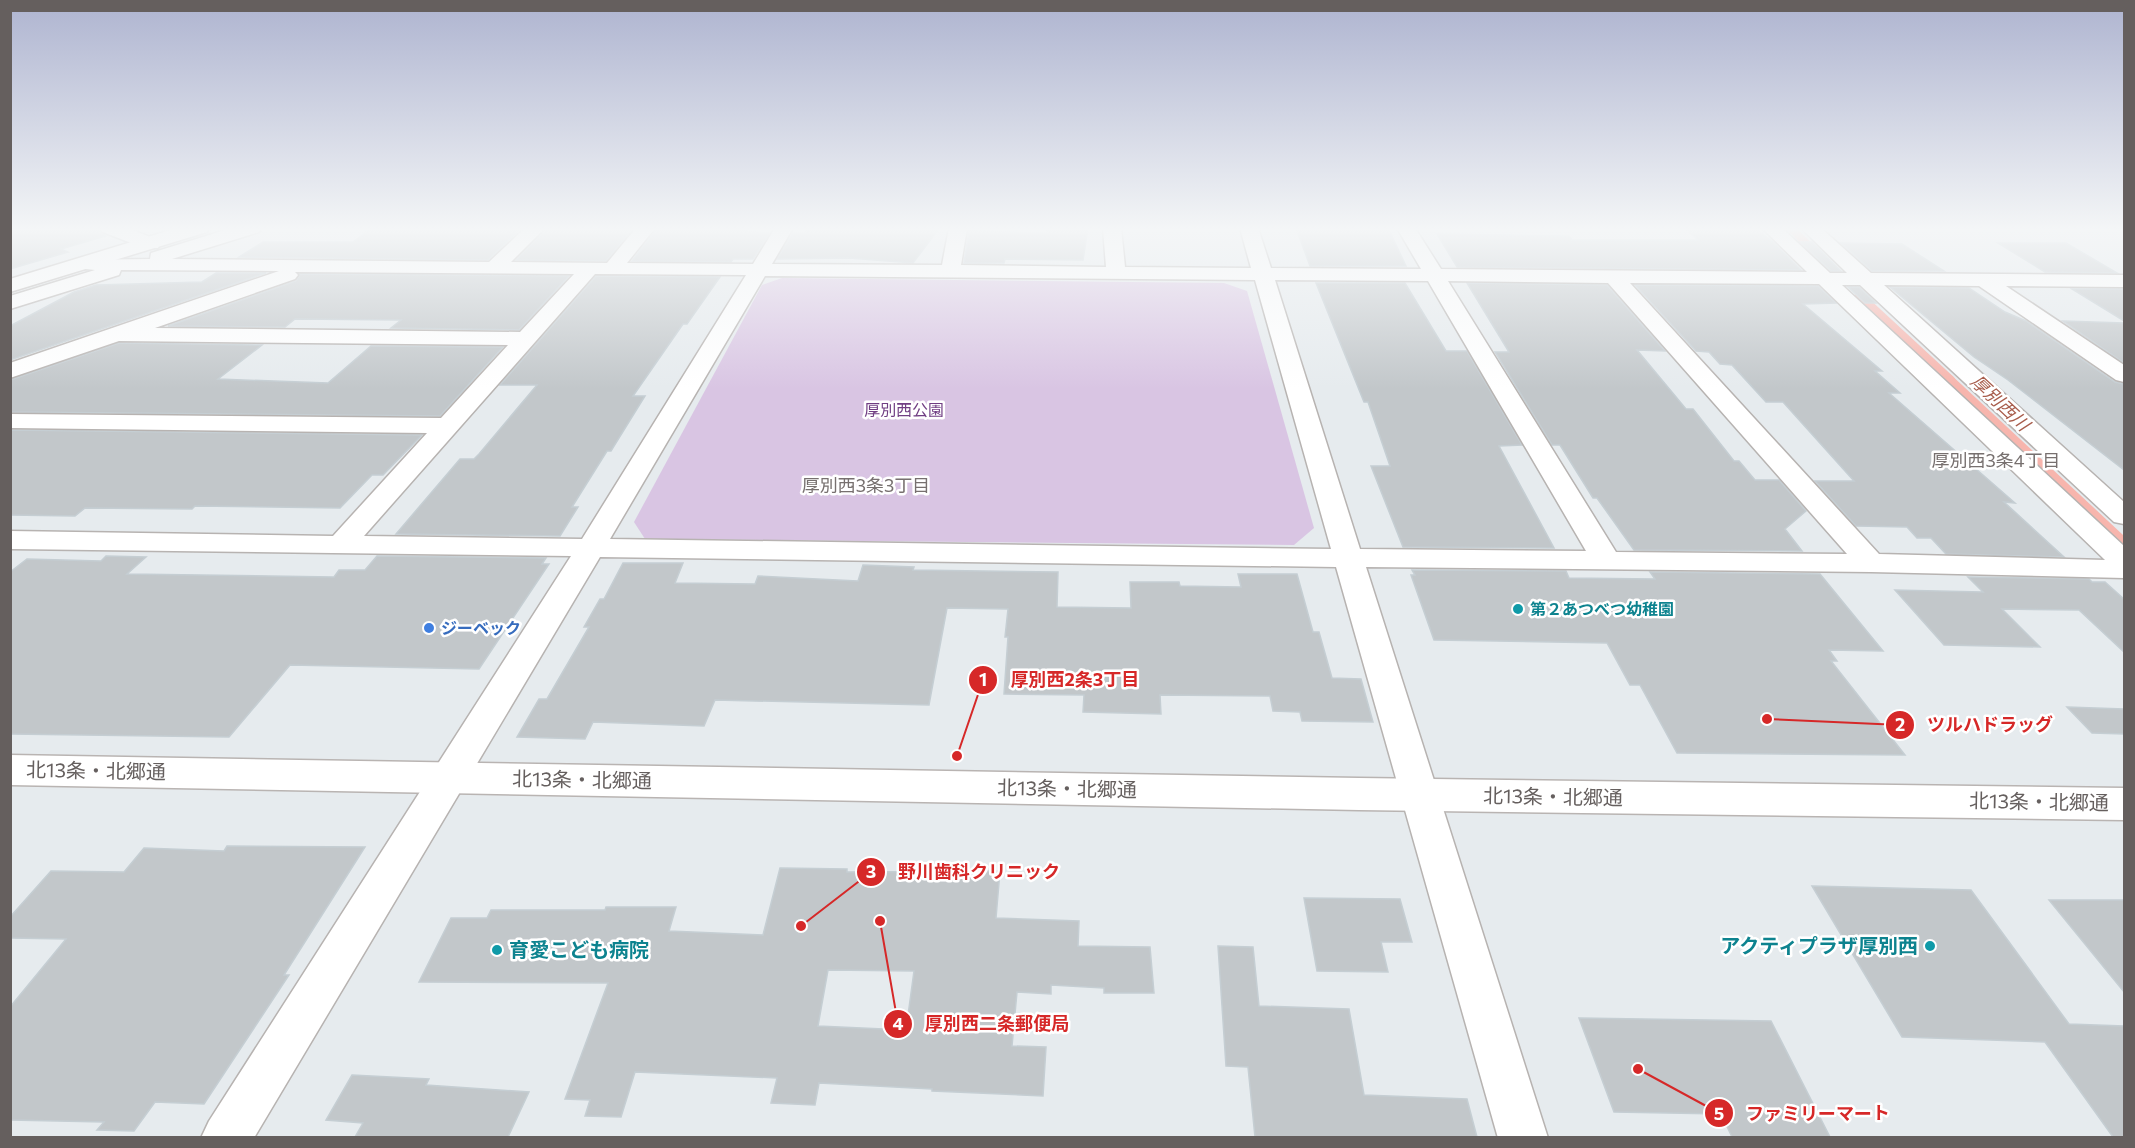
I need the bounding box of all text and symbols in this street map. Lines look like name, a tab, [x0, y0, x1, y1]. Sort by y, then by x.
water label: 厚別西川	[1967, 370, 2036, 436]
park label: 厚別西公園	[864, 400, 944, 419]
district label: 厚別西3条4丁目	[1931, 449, 2061, 471]
district label: 厚別西3条3丁目	[802, 474, 930, 496]
place label: 第２あつべつ幼稚園	[1530, 599, 1674, 618]
marker: 第２あつべつ幼稚園	[1511, 602, 1525, 616]
place label: ジーベック	[441, 618, 521, 637]
marker: ジーベック	[422, 621, 436, 635]
callout: 厚別西2条3丁目	[968, 662, 1151, 698]
text: 1	[979, 668, 987, 690]
text: 厚別西2条3丁目	[1011, 668, 1139, 690]
callout: ツルハドラッグ	[1885, 707, 2065, 743]
text: 2	[1895, 713, 1905, 735]
text: ツルハドラッグ	[1927, 713, 2053, 735]
street label: 北13条・北郷通	[26, 757, 166, 783]
street label: 北13条・北郷通	[512, 766, 652, 792]
street label: 北13条・北郷通	[997, 775, 1137, 801]
street label: 北13条・北郷通	[1483, 783, 1623, 809]
street label: 北13条・北郷通	[1969, 788, 2109, 814]
callout: 野川歯科クリニック	[856, 854, 1072, 890]
text: 3	[866, 860, 876, 882]
text: 野川歯科クリニック	[898, 860, 1060, 882]
place label: アクティプラザ厚別西	[1720, 933, 1918, 957]
place label: 育愛こども病院	[509, 937, 649, 961]
marker: アクティプラザ厚別西	[1923, 939, 1937, 953]
marker: 育愛こども病院	[490, 943, 504, 957]
callout: 厚別西二条郵便局	[883, 1006, 1081, 1042]
text: 4	[892, 1012, 904, 1034]
text: 厚別西二条郵便局	[925, 1012, 1069, 1034]
callout: ファミリーマート	[1704, 1095, 1902, 1131]
text: 5	[1714, 1102, 1724, 1124]
text: ファミリーマート	[1746, 1102, 1890, 1124]

